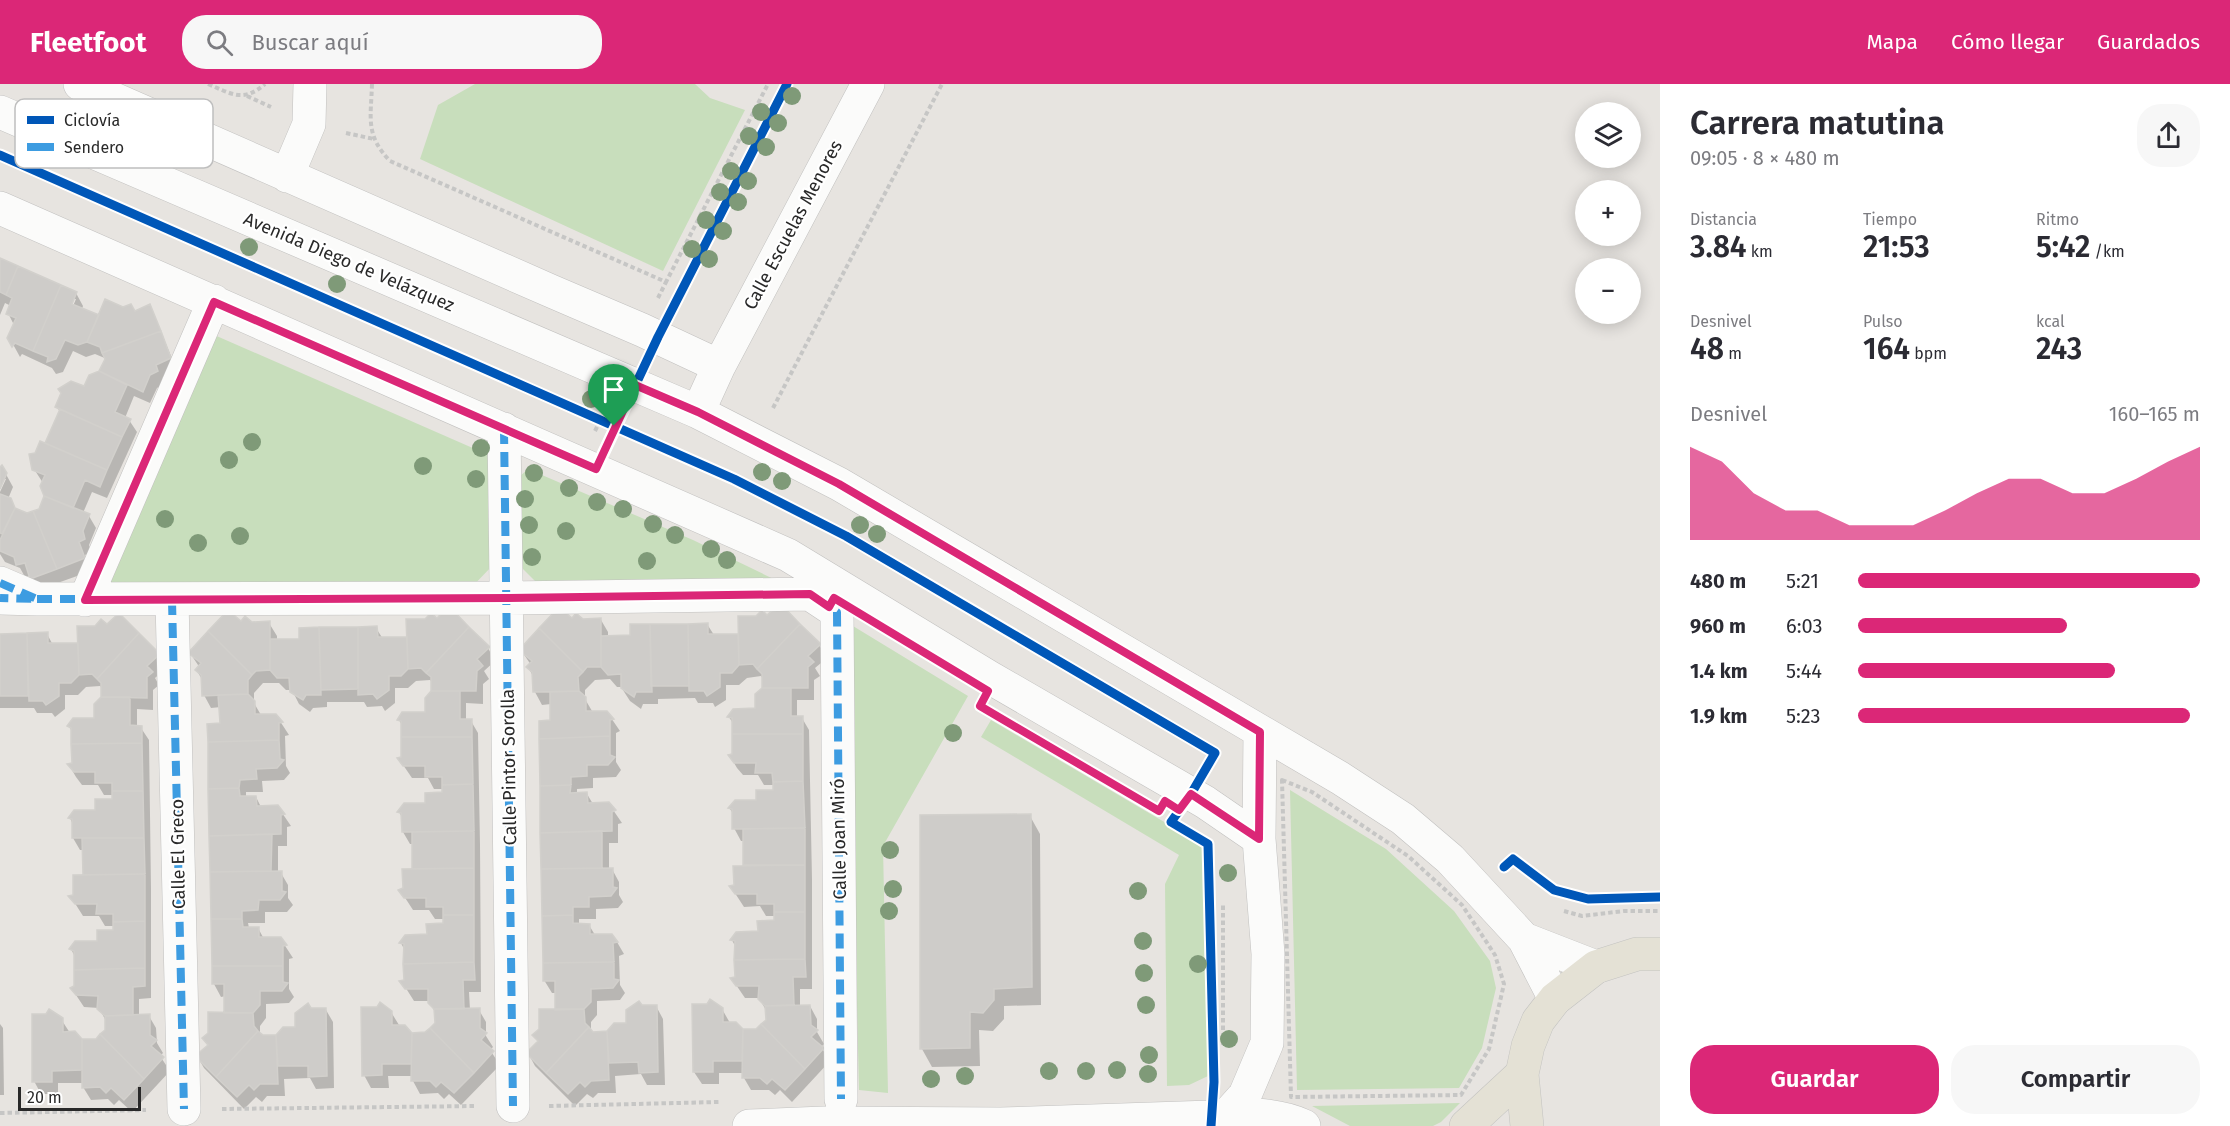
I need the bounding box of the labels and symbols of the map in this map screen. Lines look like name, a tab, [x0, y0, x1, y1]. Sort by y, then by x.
legend	[15, 99, 213, 168]
text: Ciclovía	[64, 111, 120, 130]
street label: Calle Escuelas Menores	[739, 137, 847, 313]
text: Sendero	[64, 138, 124, 157]
street label: Avenida Diego de Velázquez	[240, 208, 458, 317]
pin	[588, 364, 639, 426]
street label: Calle Pintor Sorolla	[497, 689, 521, 845]
street label: Calle Joan Miró	[827, 778, 851, 900]
street label: Calle El Greco	[166, 799, 190, 909]
scale bar	[18, 1084, 141, 1112]

